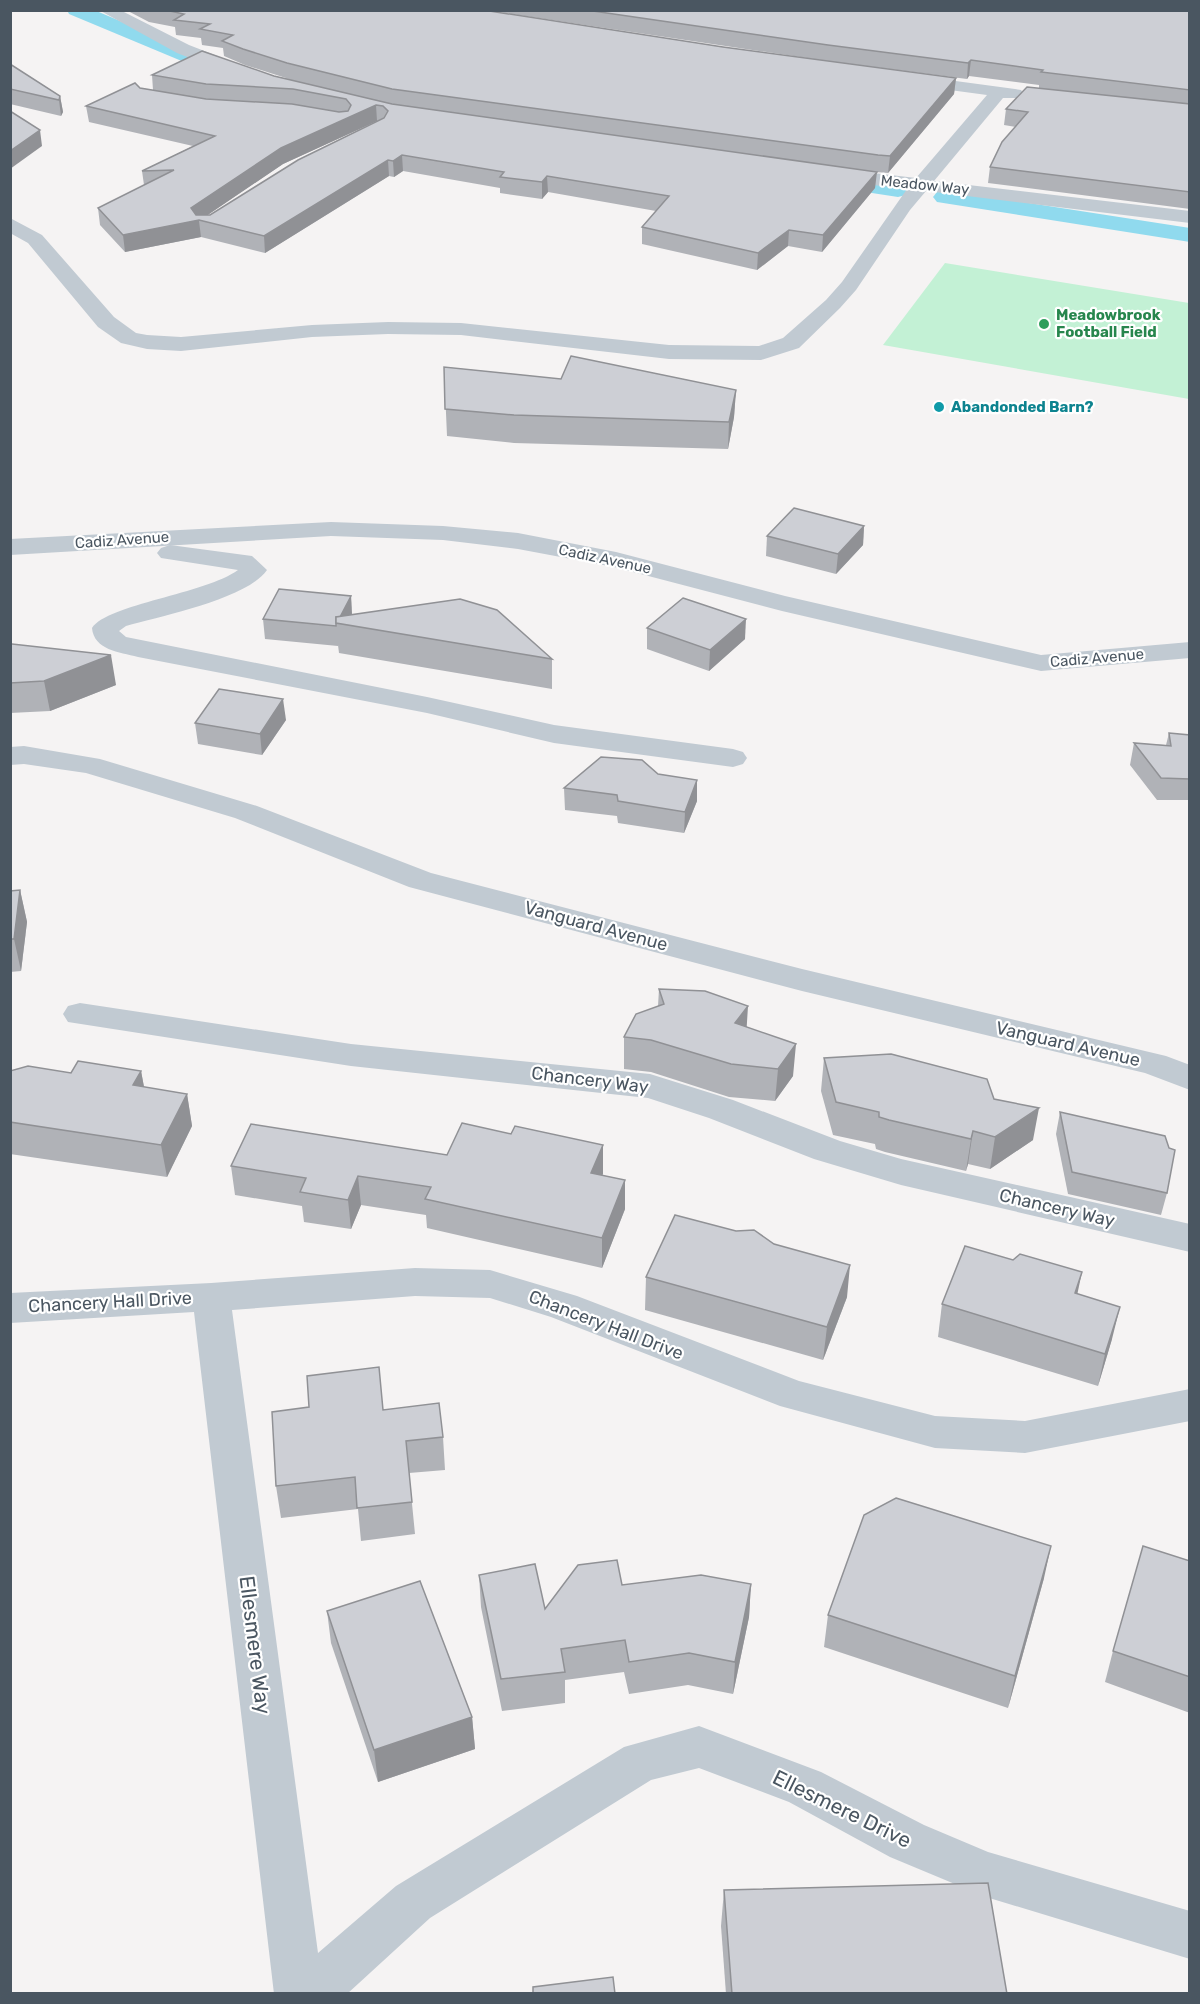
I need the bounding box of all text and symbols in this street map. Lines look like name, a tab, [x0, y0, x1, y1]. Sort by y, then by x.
street label: Meadow Way	[880, 171, 970, 199]
place label: Meadowbrook Football Field	[1056, 306, 1161, 341]
marker: Meadowbrook Football Field	[1037, 317, 1051, 331]
place label: Abandonded Barn?	[951, 398, 1094, 416]
marker: Abandonded Barn?	[932, 400, 946, 414]
street label: Cadiz Avenue	[74, 528, 170, 552]
street label: Cadiz Avenue	[557, 540, 653, 578]
street label: Cadiz Avenue	[1049, 645, 1145, 671]
street label: Vanguard Avenue	[522, 896, 670, 956]
street label: Vanguard Avenue	[994, 1017, 1142, 1071]
street label: Chancery Way	[530, 1062, 650, 1098]
street label: Chancery Way	[997, 1184, 1117, 1232]
street label: Chancery Hall Drive	[526, 1285, 686, 1365]
street label: Chancery Hall Drive	[28, 1287, 192, 1317]
street label: Ellesmere Way	[235, 1574, 276, 1716]
street label: Ellesmere Drive	[769, 1764, 916, 1853]

